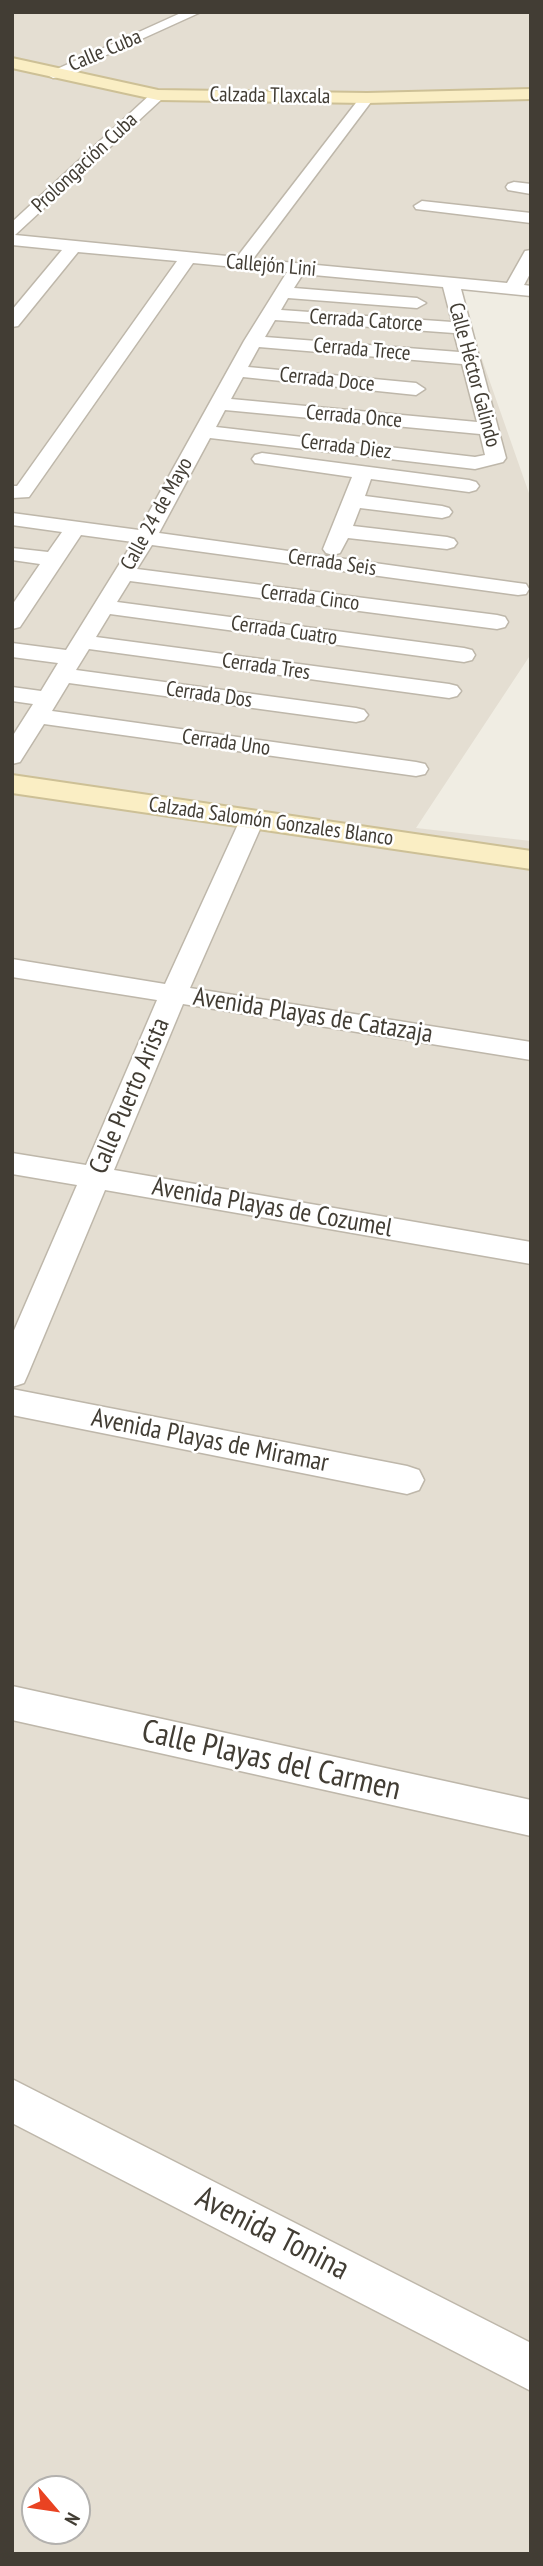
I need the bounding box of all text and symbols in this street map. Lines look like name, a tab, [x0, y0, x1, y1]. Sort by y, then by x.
street label: Calle Cuba	[65, 24, 145, 78]
street label: Calzada Tlaxcala	[209, 82, 331, 110]
street label: Prolongación Cuba	[27, 108, 143, 218]
street label: Callejón Lini	[225, 250, 317, 282]
street label: Calle Héctor Galindo	[443, 300, 505, 450]
street label: Cerrada Catorce	[308, 304, 424, 338]
street label: Cerrada Trece	[312, 333, 412, 367]
street label: Cerrada Doce	[278, 362, 376, 398]
street label: Cerrada Once	[305, 400, 403, 434]
street label: Cerrada Diez	[299, 429, 393, 465]
street label: Calle 24 de Mayo	[116, 453, 198, 575]
street label: Cerrada Seis	[286, 544, 378, 582]
street label: Cerrada Cinco	[259, 579, 361, 617]
street label: Cerrada Cuatro	[229, 611, 339, 651]
street label: Cerrada Tres	[220, 648, 312, 686]
street label: Cerrada Dos	[164, 676, 254, 714]
street label: Cerrada Uno	[180, 724, 272, 762]
street label: Calzada Salomón Gonzales Blanco	[147, 792, 395, 852]
street label: Avenida Playas de Catazaja	[191, 982, 435, 1050]
street label: Calle Puerto Arista	[83, 1013, 177, 1179]
street label: Avenida Playas de Cozumel	[150, 1172, 394, 1244]
street label: Avenida Playas de Miramar	[89, 1403, 331, 1479]
street label: Calle Playas del Carmen	[138, 1713, 404, 1809]
street label: Avenida Tonina	[189, 2179, 355, 2289]
north arrow	[21, 2475, 91, 2545]
text: N	[60, 2509, 86, 2530]

